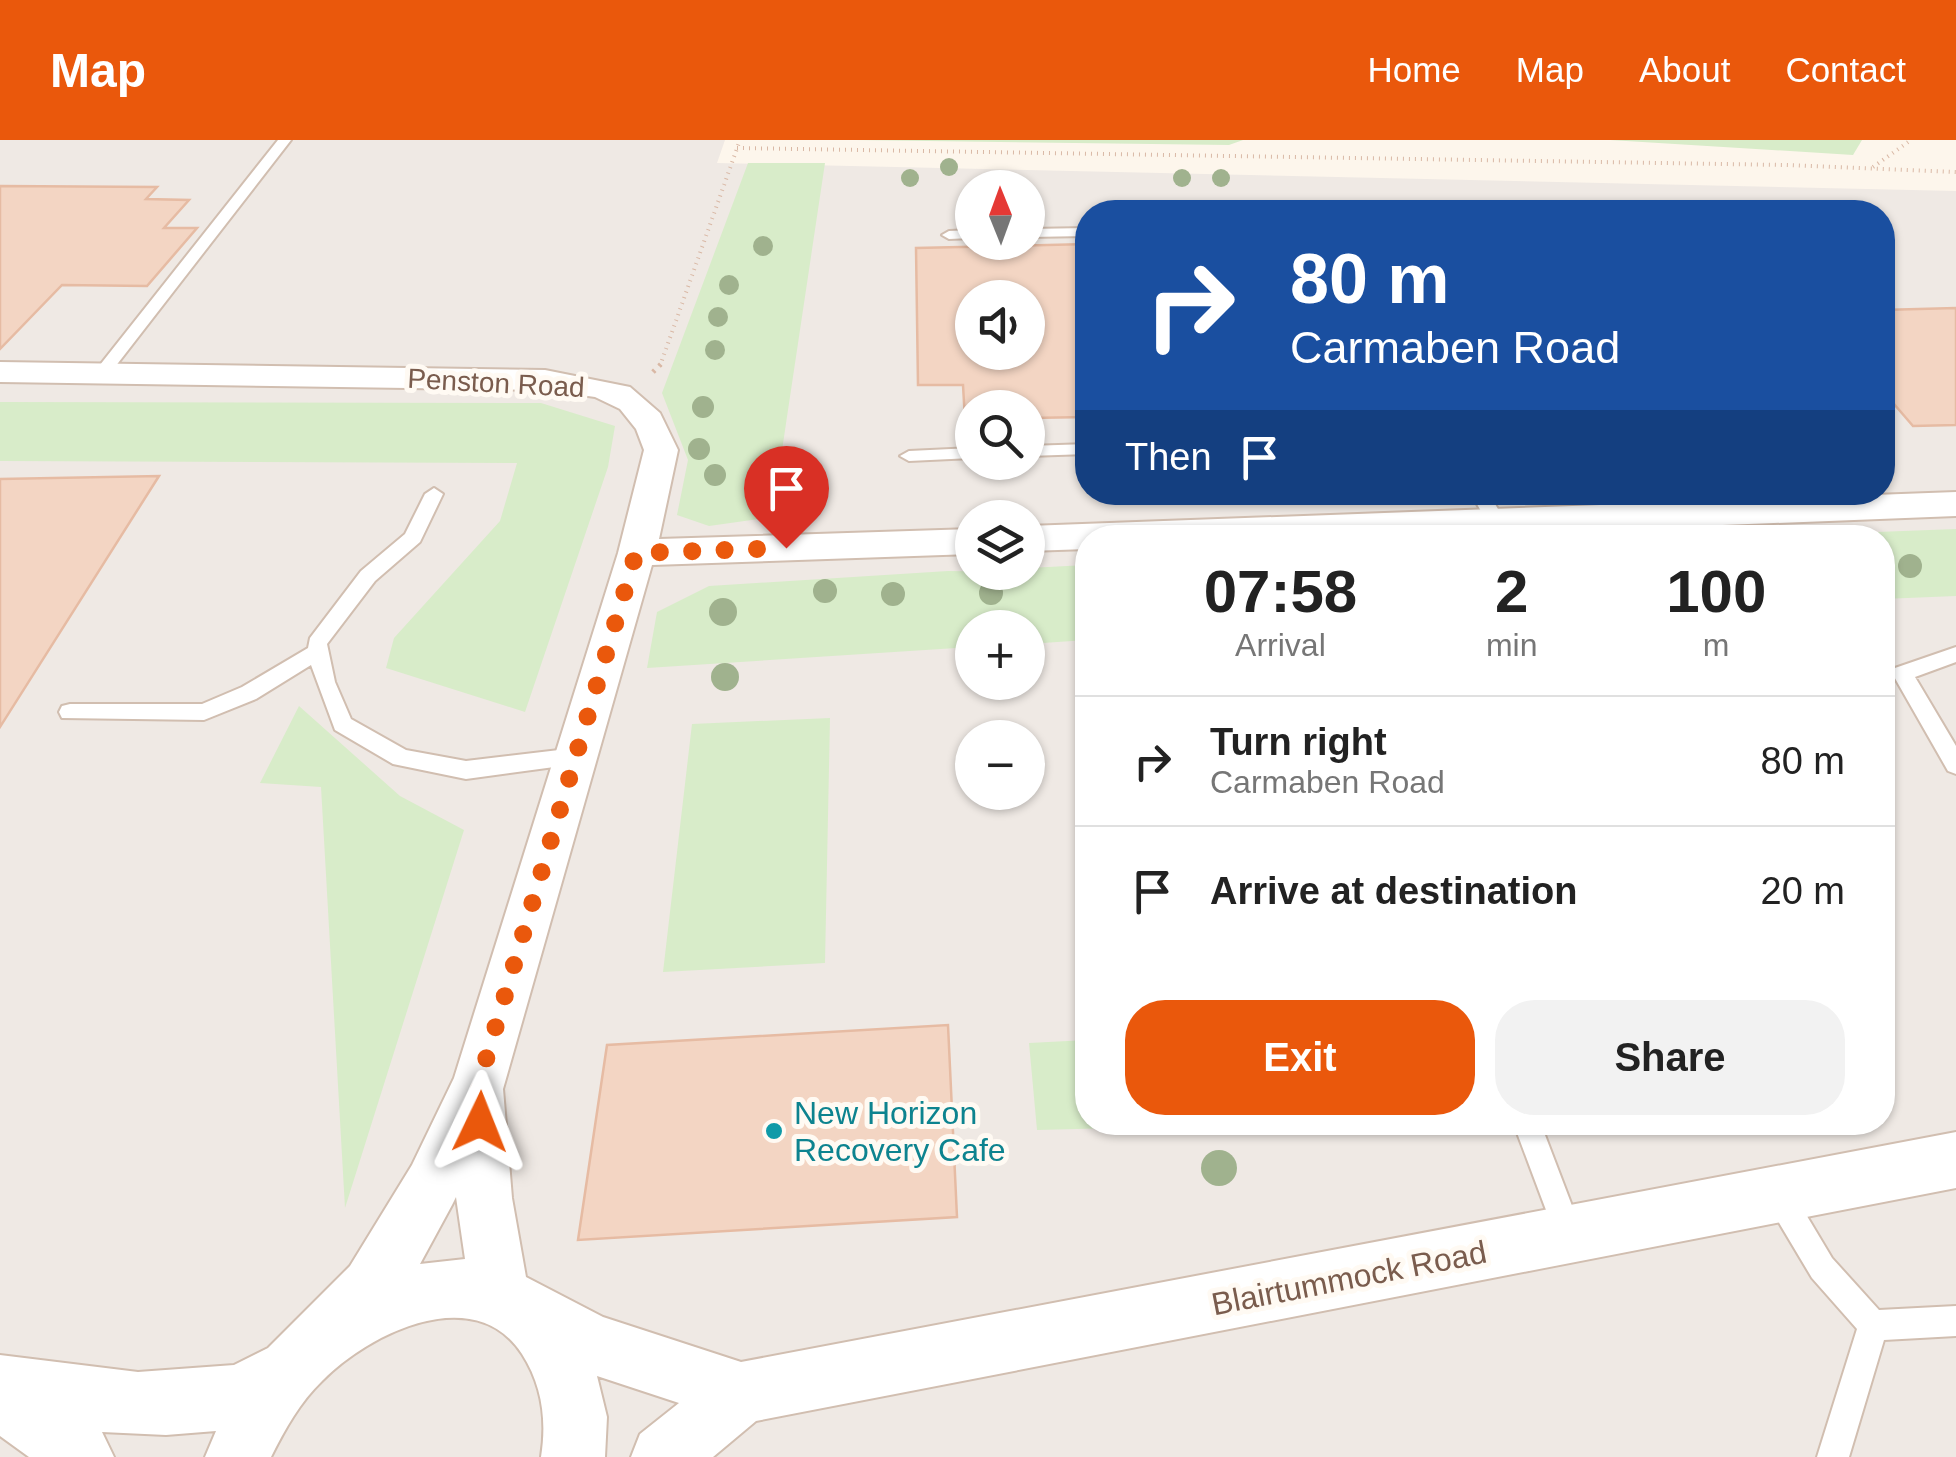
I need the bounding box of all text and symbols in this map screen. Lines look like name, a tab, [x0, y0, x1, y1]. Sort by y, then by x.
text: Map	[50, 44, 146, 97]
text: Home	[1367, 50, 1461, 89]
text: Map	[1516, 50, 1584, 89]
text: About	[1639, 50, 1730, 89]
text: Contact	[1785, 50, 1906, 89]
north arrow	[955, 170, 1045, 260]
map controls	[955, 170, 1045, 810]
icon: right	[1125, 240, 1255, 370]
text: 80 m	[1290, 240, 1450, 318]
button: sound	[955, 280, 1045, 370]
text: Carmaben Road	[1290, 322, 1620, 373]
street label: Penston Road	[407, 363, 585, 403]
button: search	[955, 390, 1045, 480]
icon: arrive	[1232, 430, 1287, 485]
text: Then	[1125, 436, 1212, 478]
pin	[744, 446, 829, 549]
icon: arrive	[759, 461, 814, 516]
button: layers	[955, 500, 1045, 590]
text: 07:58	[1204, 558, 1357, 625]
text: 2	[1495, 558, 1528, 625]
text: 100	[1666, 558, 1766, 625]
button: +	[955, 610, 1045, 700]
text: Arrival	[1235, 627, 1326, 663]
text: min	[1486, 627, 1537, 663]
text: m	[1703, 627, 1730, 663]
button: −	[955, 720, 1045, 810]
text: Turn right	[1210, 721, 1387, 763]
icon: right	[1125, 734, 1180, 789]
text: 80 m	[1761, 740, 1845, 782]
text: Carmaben Road	[1210, 764, 1445, 800]
icon: arrive	[1125, 864, 1180, 919]
text: Arrive at destination	[1210, 870, 1577, 912]
text: 20 m	[1761, 870, 1845, 912]
button: Exit	[1125, 1000, 1475, 1115]
button: Share	[1495, 1000, 1845, 1115]
position arrow	[428, 1070, 532, 1174]
place label: New Horizon Recovery Cafe	[794, 1095, 1006, 1168]
marker: New Horizon Recovery Cafe	[763, 1120, 785, 1142]
street label: Blairtummock Road	[1209, 1234, 1489, 1322]

